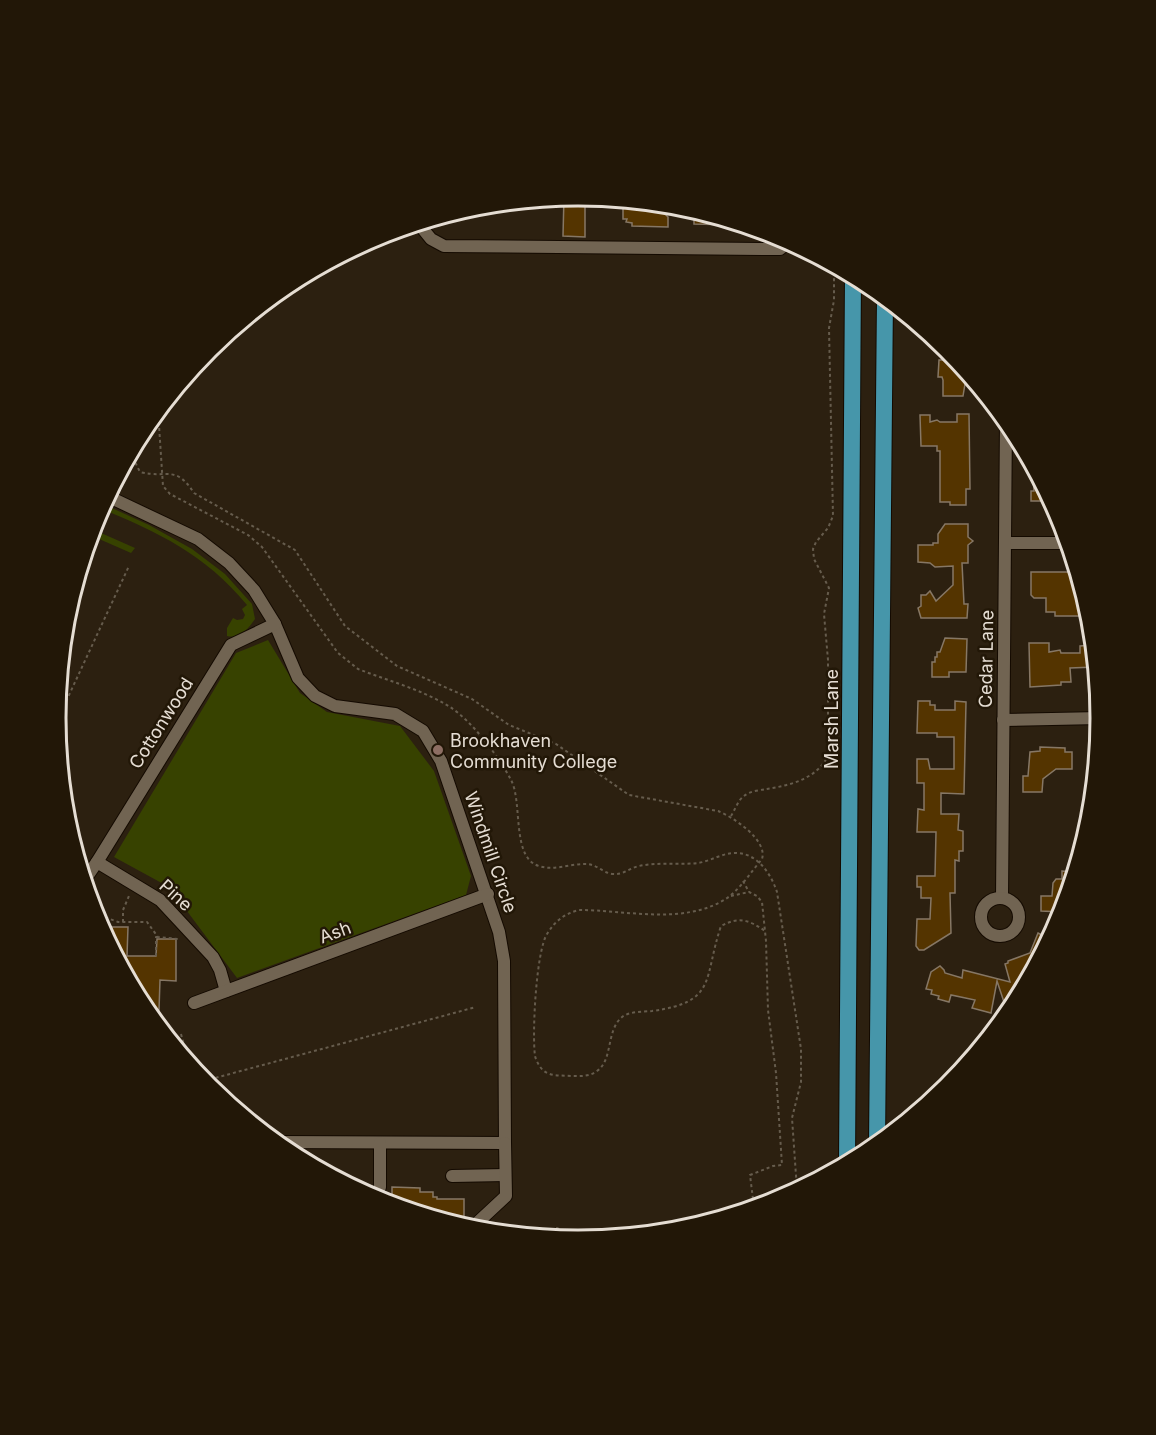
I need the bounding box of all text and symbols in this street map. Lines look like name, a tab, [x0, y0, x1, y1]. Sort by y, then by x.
street label: Cedar Lane	[975, 610, 997, 708]
street label: Marsh Lane	[821, 669, 842, 769]
street label: Cottonwood	[125, 674, 197, 772]
place label: Brookhaven Community College	[450, 730, 617, 772]
marker: Brookhaven Community College	[431, 743, 445, 757]
street label: Windmill Circle	[460, 789, 522, 915]
street label: Pine	[155, 875, 197, 915]
street label: Ash	[316, 917, 354, 947]

